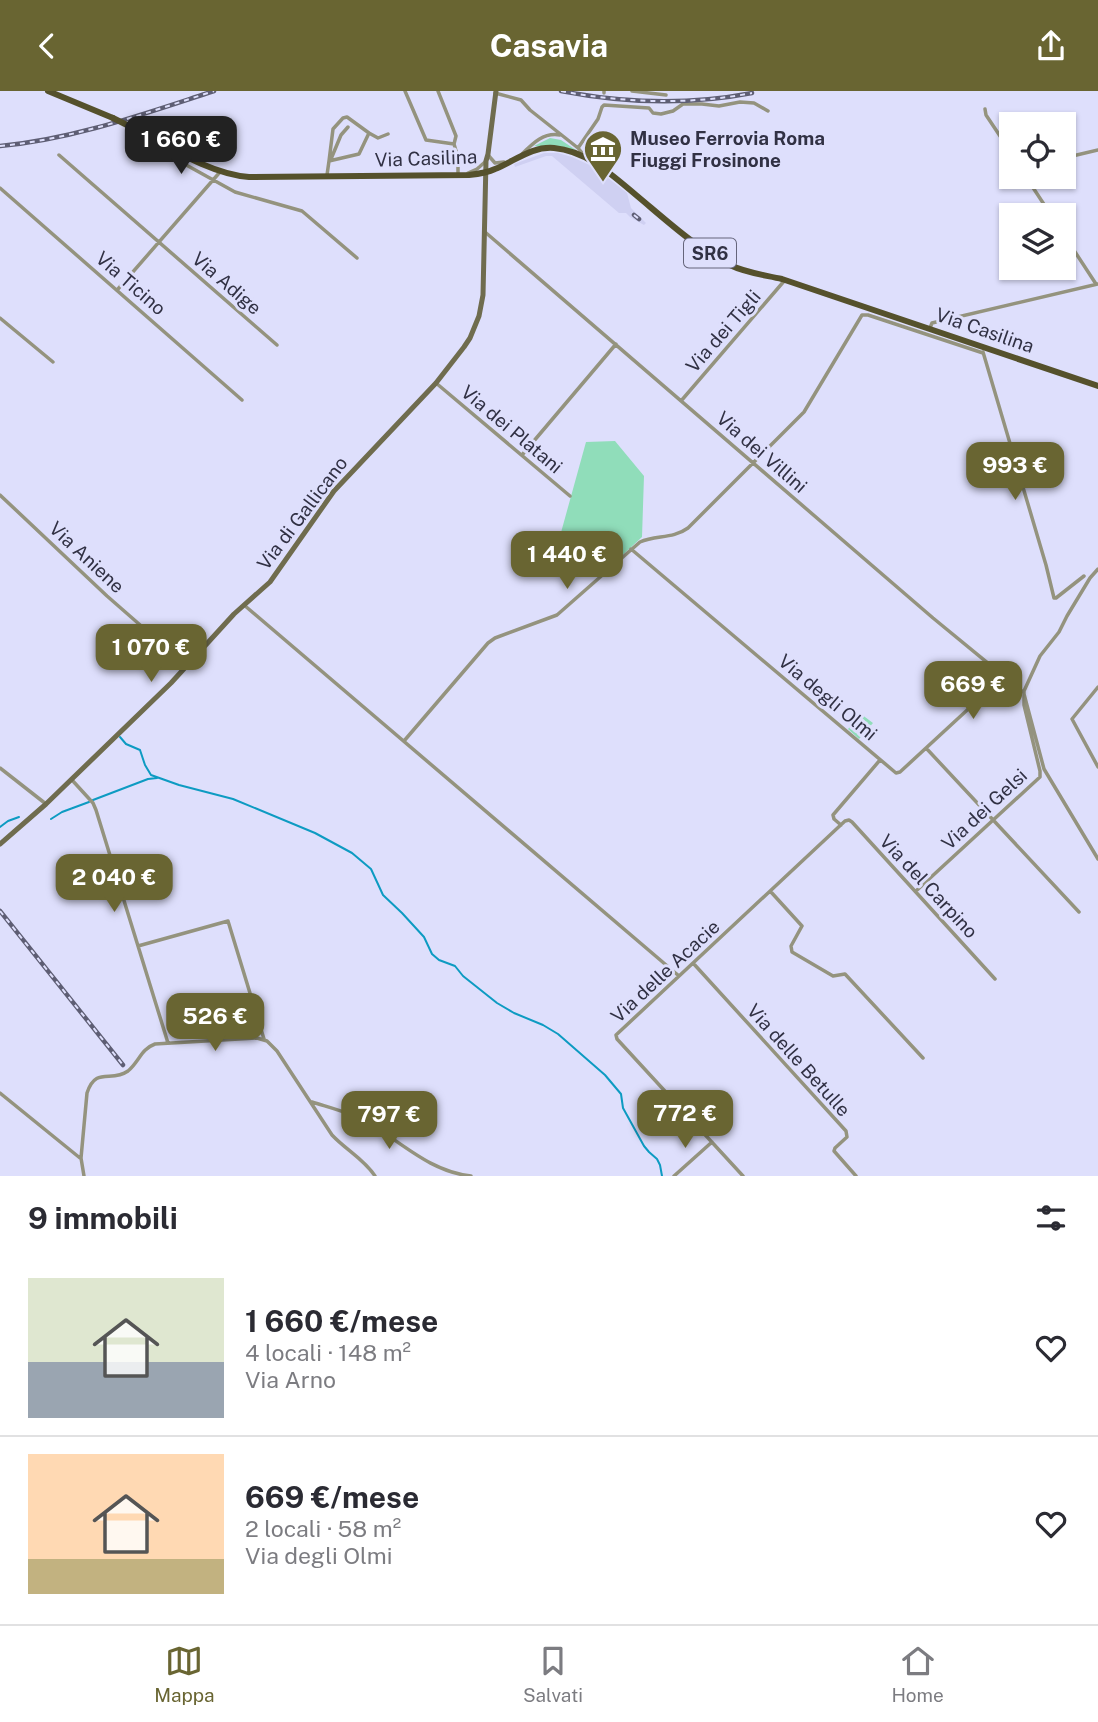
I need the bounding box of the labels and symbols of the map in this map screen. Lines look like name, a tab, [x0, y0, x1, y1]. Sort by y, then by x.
pin: 1 660 €	[116, 116, 246, 176]
place label: Museo Ferrovia Roma Fiuggi Frosinone	[630, 127, 825, 171]
museum icon: Museo Ferrovia Roma Fiuggi Frosinone	[582, 128, 624, 183]
street label: Via Casilina	[374, 145, 478, 171]
road number: SR6	[684, 239, 736, 267]
street label: Via Ticino	[92, 247, 170, 319]
street label: Via Adige	[188, 247, 266, 319]
street label: Via dei Tigli	[681, 285, 765, 377]
street label: Via Casilina	[933, 303, 1037, 357]
street label: Via dei Platani	[457, 380, 567, 478]
street label: Via dei Villini	[712, 407, 812, 497]
pin: 993 €	[966, 443, 1064, 502]
street label: Via di Gallicano	[252, 452, 352, 574]
street label: Via Aniene	[45, 517, 129, 597]
pin: 1 440 €	[502, 531, 632, 591]
pin: 1 070 €	[86, 625, 216, 684]
street label: Via degli Olmi	[774, 649, 882, 745]
pin: 669 €	[924, 661, 1022, 721]
street label: Via dei Gelsi	[937, 764, 1031, 854]
street label: Via del Carpino	[875, 830, 983, 942]
pin: 2 040 €	[49, 855, 179, 914]
street label: Via delle Acacie	[606, 915, 724, 1027]
pin: 526 €	[166, 993, 264, 1053]
street label: Via delle Betulle	[743, 999, 855, 1121]
pin: 797 €	[340, 1091, 438, 1151]
pin: 772 €	[636, 1091, 734, 1150]

